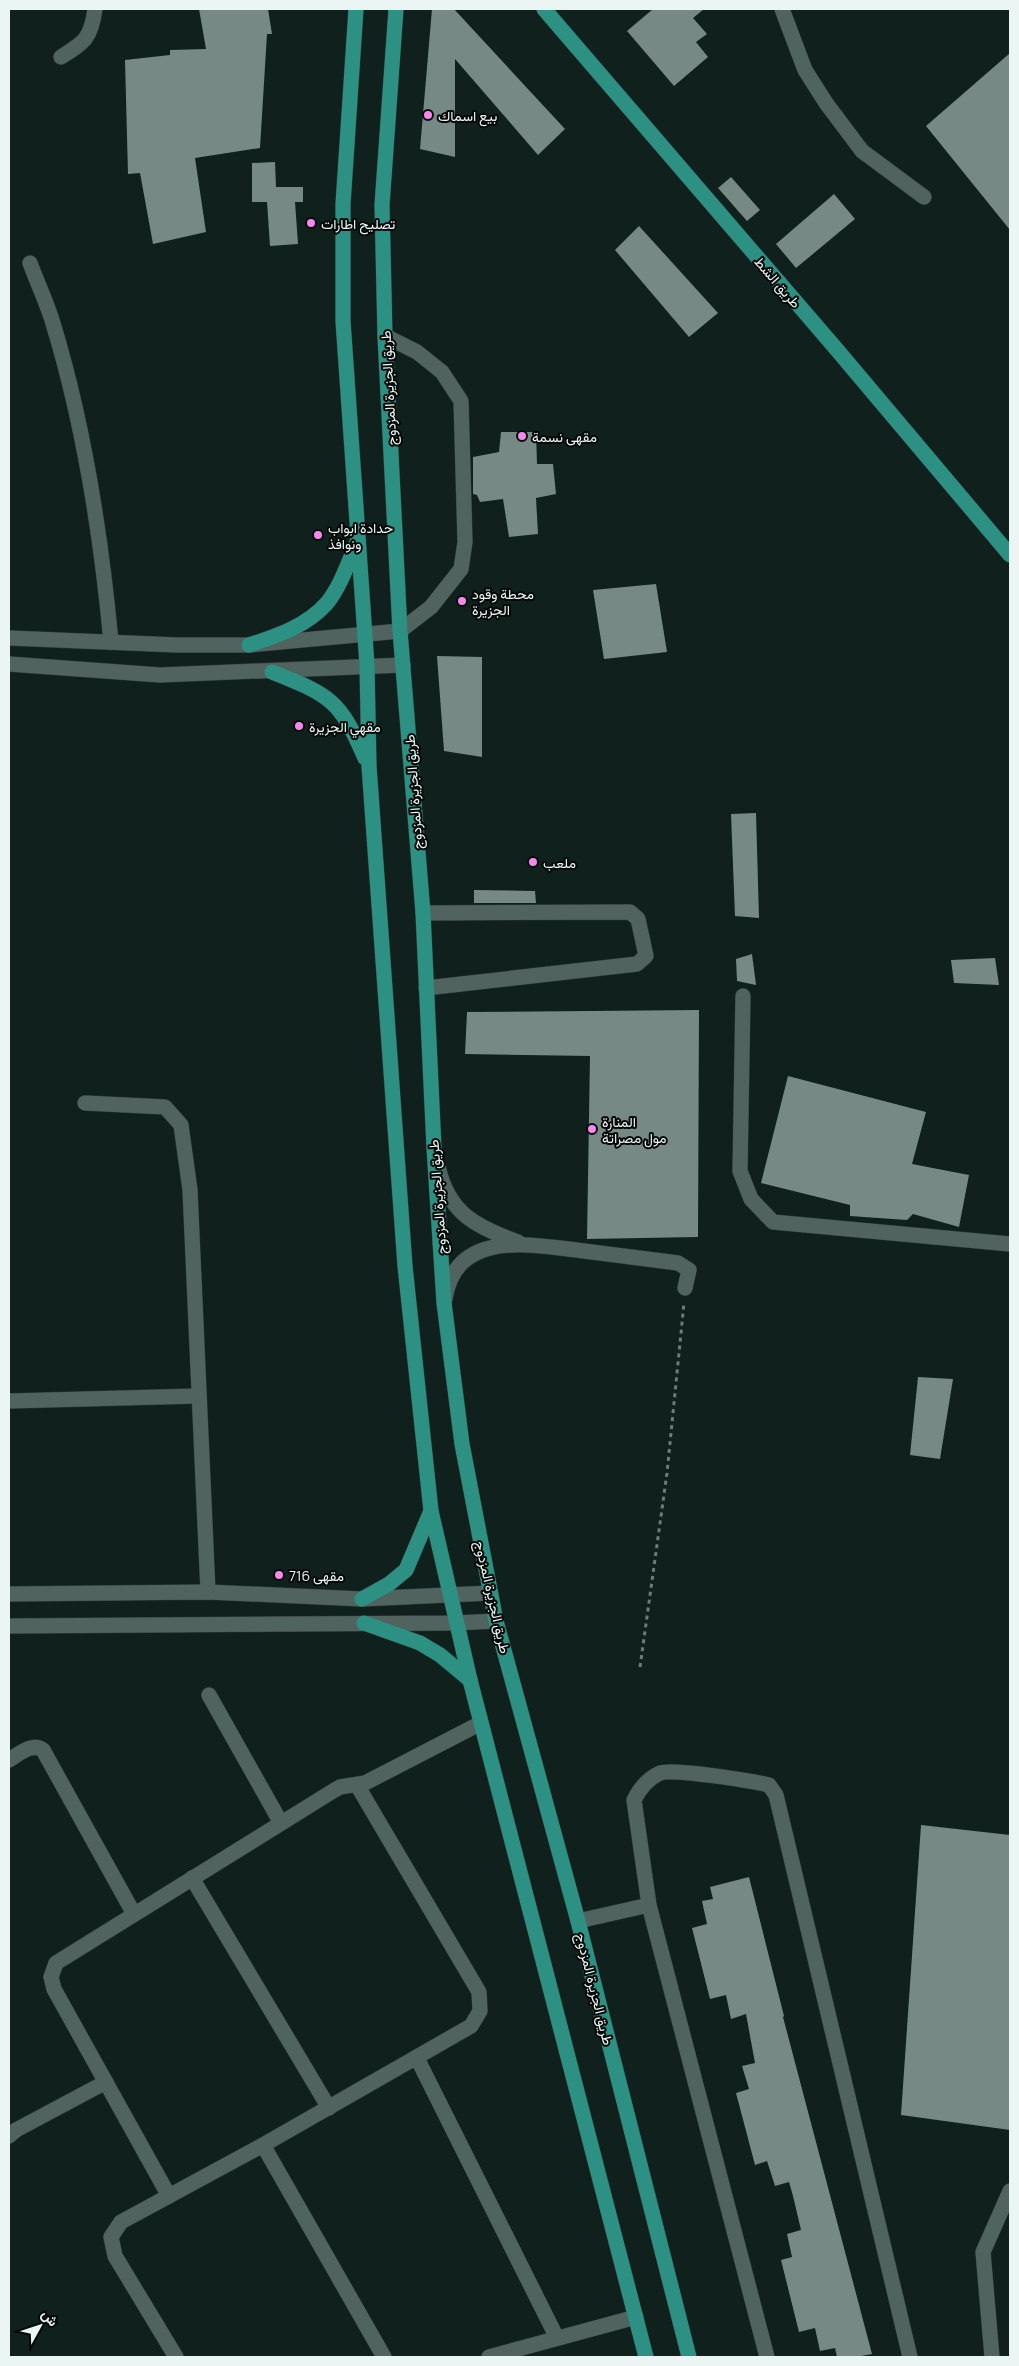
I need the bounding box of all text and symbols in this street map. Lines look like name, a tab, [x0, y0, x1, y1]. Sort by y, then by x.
place label: بيع اسماك	[438, 106, 497, 127]
marker: بيع اسماك	[422, 109, 434, 121]
place label: تصليح اطارات	[321, 214, 395, 235]
marker: تصليح اطارات	[305, 217, 317, 229]
street label: طريق الشط	[750, 252, 806, 312]
street label: طريق الجزيرة المزدوج	[376, 330, 402, 446]
place label: مقهى نسمة	[532, 427, 597, 446]
marker: مقهى نسمة	[516, 430, 528, 442]
place label: حدادة ابواب ونوافذ	[328, 518, 393, 553]
marker: حدادة ابواب ونوافذ	[312, 529, 324, 541]
place label: محطة وقود الجزيرة	[472, 584, 534, 619]
marker: محطة وقود الجزيرة	[456, 595, 468, 607]
place label: مقهي الجزيرة	[309, 717, 381, 739]
marker: مقهي الجزيرة	[293, 720, 305, 732]
street label: طريق الجزيرة المزدوج	[400, 734, 428, 850]
place label: ملعب	[543, 853, 576, 872]
marker: ملعب	[527, 856, 539, 868]
place label: المنارة مول مصراتة	[602, 1112, 667, 1148]
marker: المنارة مول مصراتة	[586, 1123, 598, 1135]
street label: طريق الجزيرة المزدوج	[424, 1139, 452, 1255]
street label: طريق الجزيرة المزدوج	[469, 1539, 515, 1656]
place label: مقهى 716	[289, 1566, 344, 1585]
marker: مقهى 716	[273, 1569, 285, 1581]
street label: طريق الجزيرة المزدوج	[570, 1931, 618, 2048]
north arrow	[15, 2301, 65, 2351]
text: ش	[38, 2305, 63, 2330]

